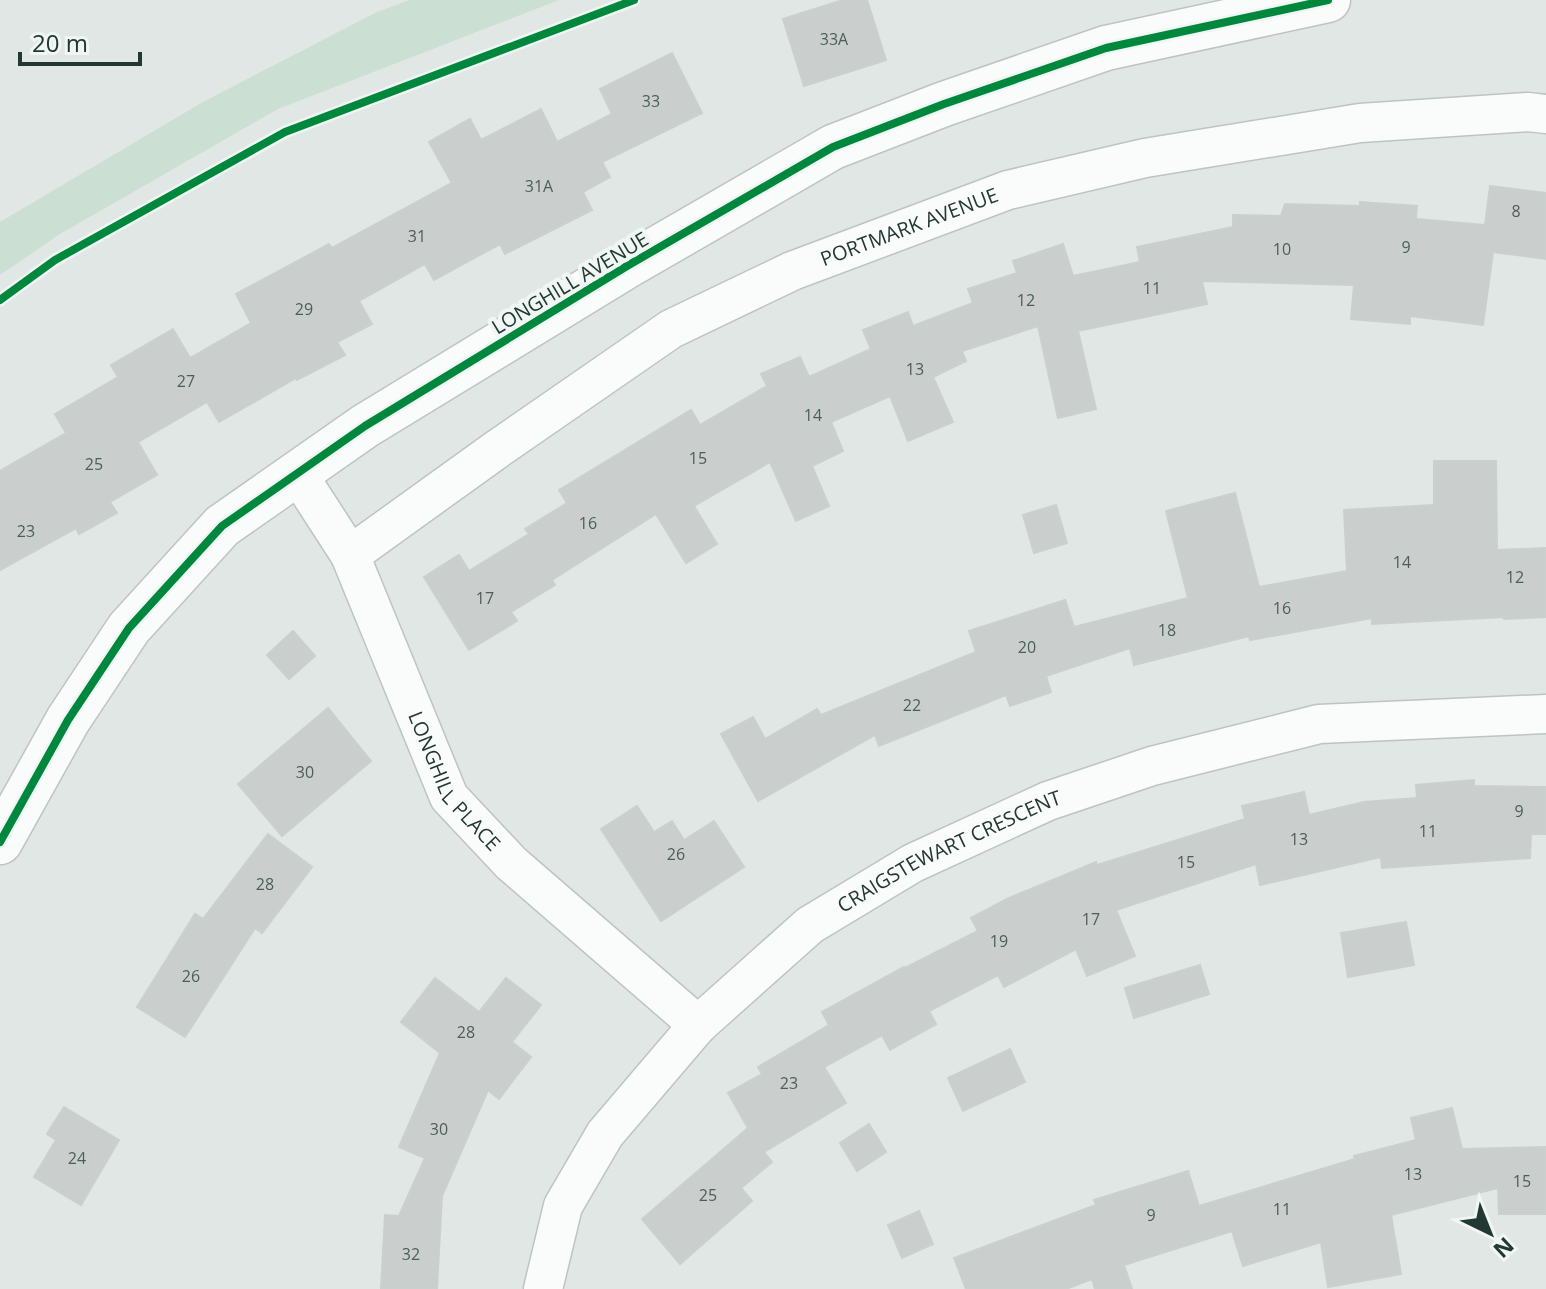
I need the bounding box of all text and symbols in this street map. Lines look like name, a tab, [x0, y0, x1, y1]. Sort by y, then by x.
scale bar	[20, 16, 140, 66]
text: 20 m	[32, 26, 88, 59]
house number: 33A	[820, 28, 849, 50]
house number: 33	[642, 90, 660, 112]
house number: 31A	[525, 175, 554, 197]
street label: PORTMARK AVENUE	[816, 181, 1002, 272]
house number: 8	[1511, 200, 1521, 222]
house number: 31	[408, 225, 426, 247]
street label: LONGHILL AVENUE	[486, 225, 653, 340]
house number: 9	[1401, 236, 1411, 258]
house number: 10	[1273, 238, 1291, 260]
house number: 11	[1143, 277, 1161, 299]
house number: 12	[1017, 289, 1035, 311]
house number: 29	[295, 298, 313, 320]
house number: 13	[906, 358, 924, 380]
house number: 27	[177, 370, 195, 392]
house number: 14	[804, 404, 822, 426]
house number: 15	[689, 447, 707, 469]
house number: 25	[85, 453, 103, 475]
house number: 16	[579, 512, 597, 534]
house number: 23	[17, 520, 35, 542]
house number: 14	[1393, 551, 1411, 573]
house number: 12	[1506, 566, 1524, 588]
house number: 17	[476, 587, 494, 609]
house number: 16	[1273, 597, 1291, 619]
house number: 18	[1158, 619, 1176, 641]
house number: 20	[1018, 636, 1036, 658]
house number: 22	[903, 694, 921, 716]
street label: LONGHILL PLACE	[402, 707, 507, 856]
house number: 30	[296, 761, 314, 783]
street label: CRAIGSTEWART CRESCENT	[832, 784, 1064, 919]
house number: 9	[1514, 800, 1524, 822]
house number: 11	[1419, 820, 1437, 842]
house number: 13	[1290, 828, 1308, 850]
house number: 26	[667, 843, 685, 865]
house number: 15	[1177, 851, 1195, 873]
house number: 28	[256, 873, 274, 895]
house number: 17	[1082, 908, 1100, 930]
house number: 19	[990, 930, 1008, 952]
house number: 26	[182, 965, 200, 987]
house number: 28	[457, 1021, 475, 1043]
house number: 23	[780, 1072, 798, 1094]
house number: 30	[430, 1118, 448, 1140]
house number: 24	[68, 1147, 86, 1169]
house number: 13	[1404, 1163, 1422, 1185]
house number: 15	[1513, 1170, 1531, 1192]
house number: 25	[699, 1184, 717, 1206]
north arrow	[1450, 1193, 1530, 1273]
house number: 11	[1273, 1198, 1291, 1220]
house number: 9	[1146, 1204, 1156, 1226]
text: N	[1488, 1231, 1521, 1265]
house number: 32	[402, 1243, 420, 1265]

